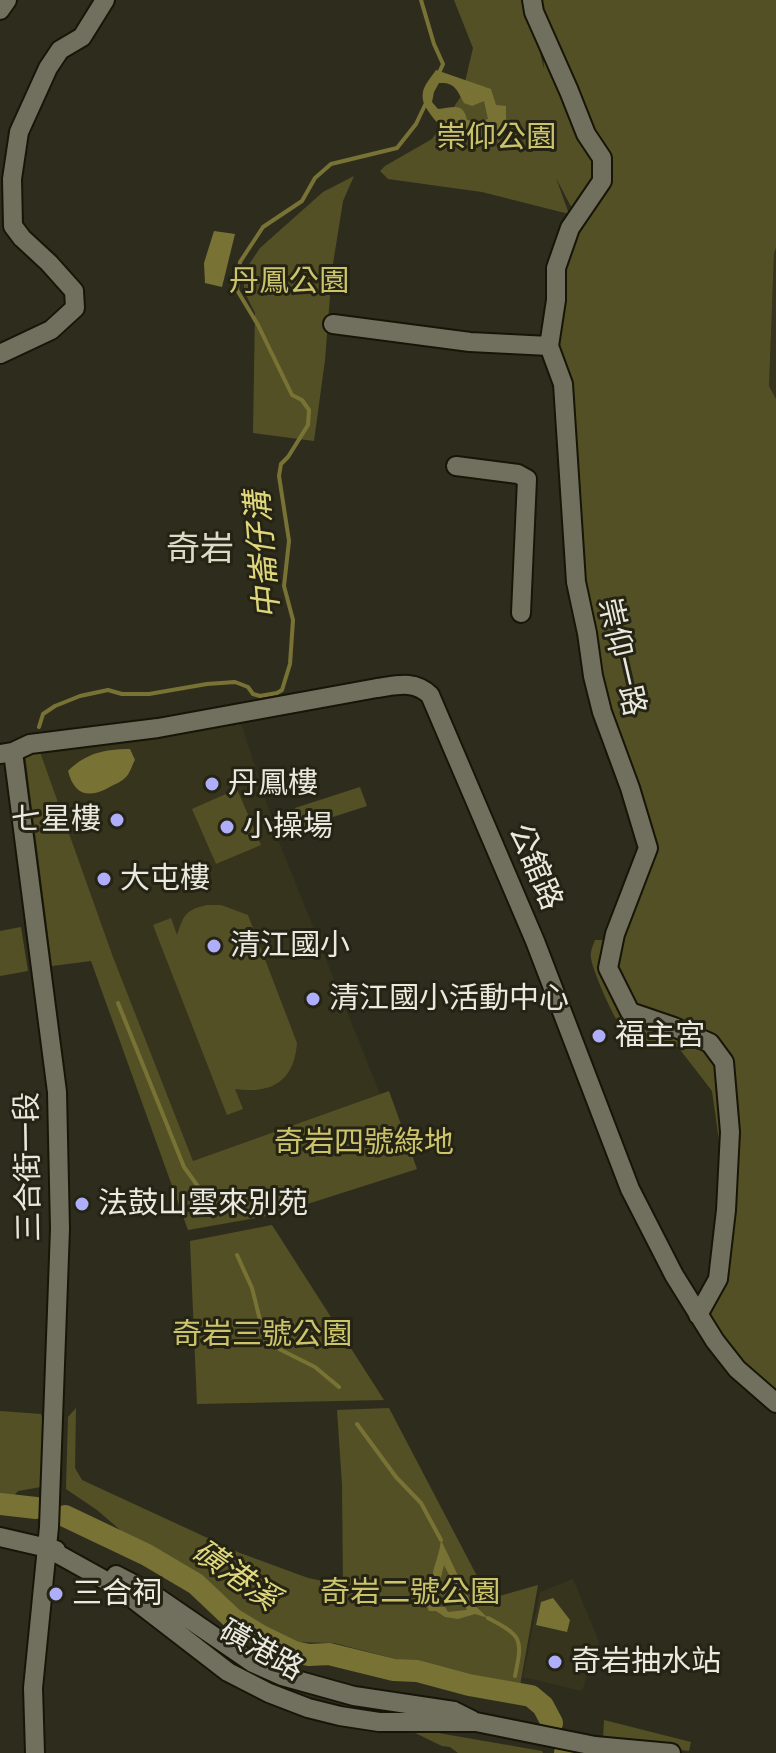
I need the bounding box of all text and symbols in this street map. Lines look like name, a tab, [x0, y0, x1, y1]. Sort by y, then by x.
park label: 崇仰公園	[436, 120, 556, 156]
park label: 丹鳳公園	[229, 264, 349, 300]
water label: 中崙仔溝	[239, 490, 289, 620]
district label: 奇岩	[166, 530, 234, 570]
street label: 崇仰一路	[590, 594, 652, 720]
place label: 丹鳳樓	[228, 766, 318, 802]
marker: 丹鳳樓	[203, 775, 221, 793]
place label: 七星樓	[11, 802, 101, 838]
place label: 小操場	[243, 809, 333, 845]
marker: 七星樓	[108, 811, 126, 829]
marker: 小操場	[218, 818, 236, 836]
street label: 公舘路	[501, 819, 569, 915]
place label: 大屯樓	[120, 861, 210, 897]
marker: 大屯樓	[95, 870, 113, 888]
place label: 清江國小	[230, 928, 350, 964]
marker: 清江國小	[205, 937, 223, 955]
place label: 清江國小活動中心	[329, 981, 569, 1017]
marker: 清江國小活動中心	[304, 990, 322, 1008]
place label: 福主宮	[615, 1018, 705, 1054]
marker: 福主宮	[590, 1027, 608, 1045]
street label: 三合街一段	[10, 1092, 48, 1242]
park label: 奇岩四號綠地	[274, 1125, 454, 1161]
place label: 法鼓山雲來別苑	[98, 1186, 308, 1222]
marker: 法鼓山雲來別苑	[73, 1195, 91, 1213]
park label: 奇岩三號公園	[172, 1317, 352, 1353]
water label: 磺港溪	[185, 1533, 285, 1619]
park label: 奇岩二號公園	[320, 1575, 500, 1611]
place label: 三合祠	[72, 1576, 162, 1612]
marker: 三合祠	[47, 1585, 65, 1603]
street label: 磺港路	[213, 1613, 309, 1689]
place label: 奇岩抽水站	[571, 1644, 721, 1680]
marker: 奇岩抽水站	[546, 1653, 564, 1671]

